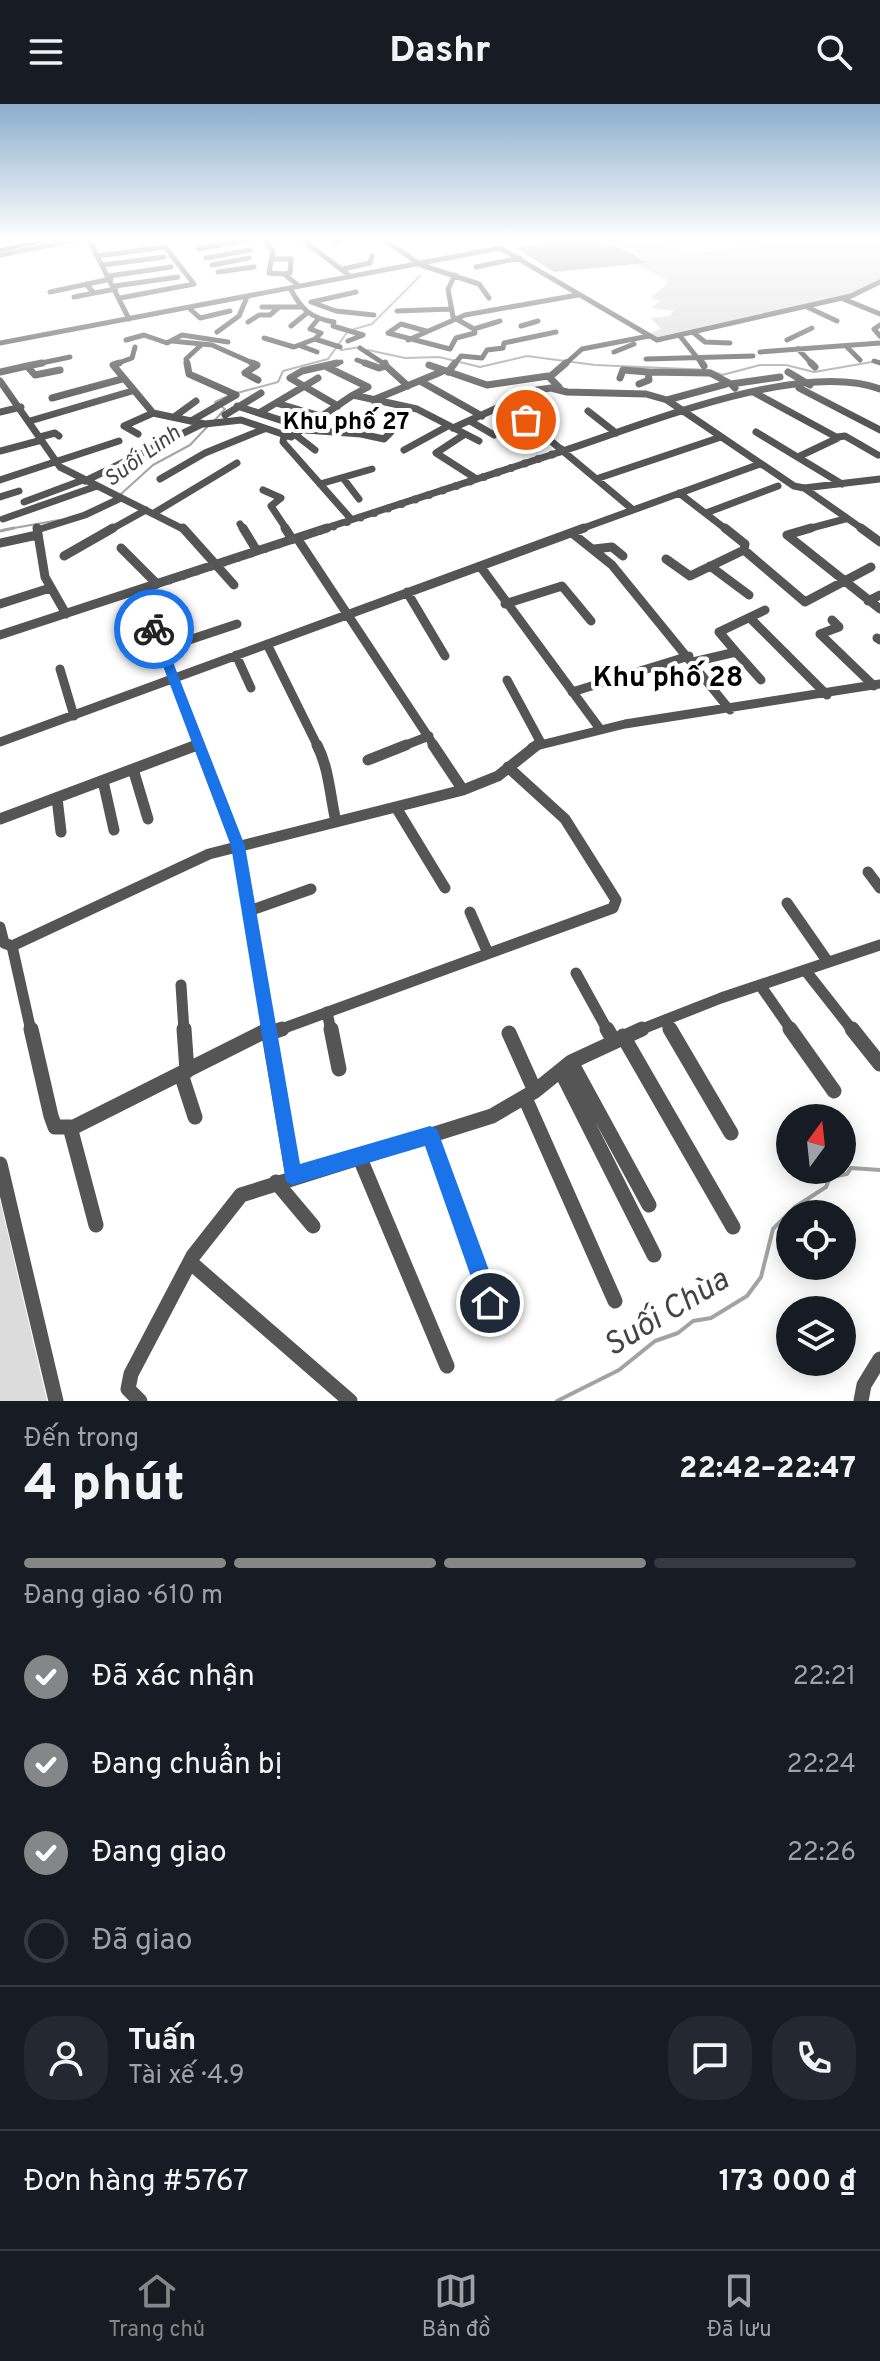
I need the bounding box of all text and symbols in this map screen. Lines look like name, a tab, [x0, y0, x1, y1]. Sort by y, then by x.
text: Dashr	[390, 29, 490, 75]
icon: menu	[24, 30, 68, 74]
icon: search	[812, 30, 856, 74]
pin	[492, 386, 560, 454]
icon: bag	[504, 398, 548, 442]
district label: Khu phố 27	[283, 407, 409, 438]
water label: Suối Linh	[98, 419, 187, 494]
courier	[114, 589, 194, 669]
icon: bike	[132, 607, 176, 651]
district label: Khu phố 28	[593, 660, 743, 697]
north arrow	[776, 1104, 856, 1184]
map controls	[776, 1104, 856, 1376]
button: locate	[776, 1200, 856, 1280]
water label: Suối Chùa	[597, 1260, 737, 1367]
pin	[456, 1269, 524, 1337]
icon: home	[468, 1281, 512, 1325]
button: layers	[776, 1296, 856, 1376]
text: Đến trong	[24, 1423, 139, 1456]
text: 22:42–22:47	[679, 1451, 856, 1488]
text: 4 phút	[24, 1453, 185, 1519]
text: Đang giao · 610 m	[24, 1580, 223, 1613]
icon: check	[24, 1655, 68, 1699]
text: Đã xác nhận	[92, 1659, 255, 1696]
text: 22:21	[793, 1661, 856, 1694]
icon: check	[24, 1743, 68, 1787]
text: Đang chuẩn bị	[92, 1747, 282, 1784]
text: 22:24	[787, 1749, 856, 1782]
icon: check	[24, 1831, 68, 1875]
text: Đang giao	[92, 1835, 227, 1872]
text: 22:26	[787, 1837, 856, 1870]
text: Đã giao	[92, 1923, 192, 1960]
button: person	[24, 2016, 108, 2100]
button: chat	[668, 2016, 752, 2100]
button: phone	[772, 2016, 856, 2100]
text: Tuấn	[128, 2023, 196, 2060]
text: Tài xế · 4.9	[128, 2060, 244, 2093]
text: Đơn hàng #5767	[24, 2164, 249, 2201]
text: 173 000 ₫	[719, 2164, 856, 2201]
tab: Trang chủ	[108, 2269, 205, 2344]
tab: Bản đồ	[422, 2269, 490, 2344]
tab: Đã lưu	[707, 2269, 772, 2344]

